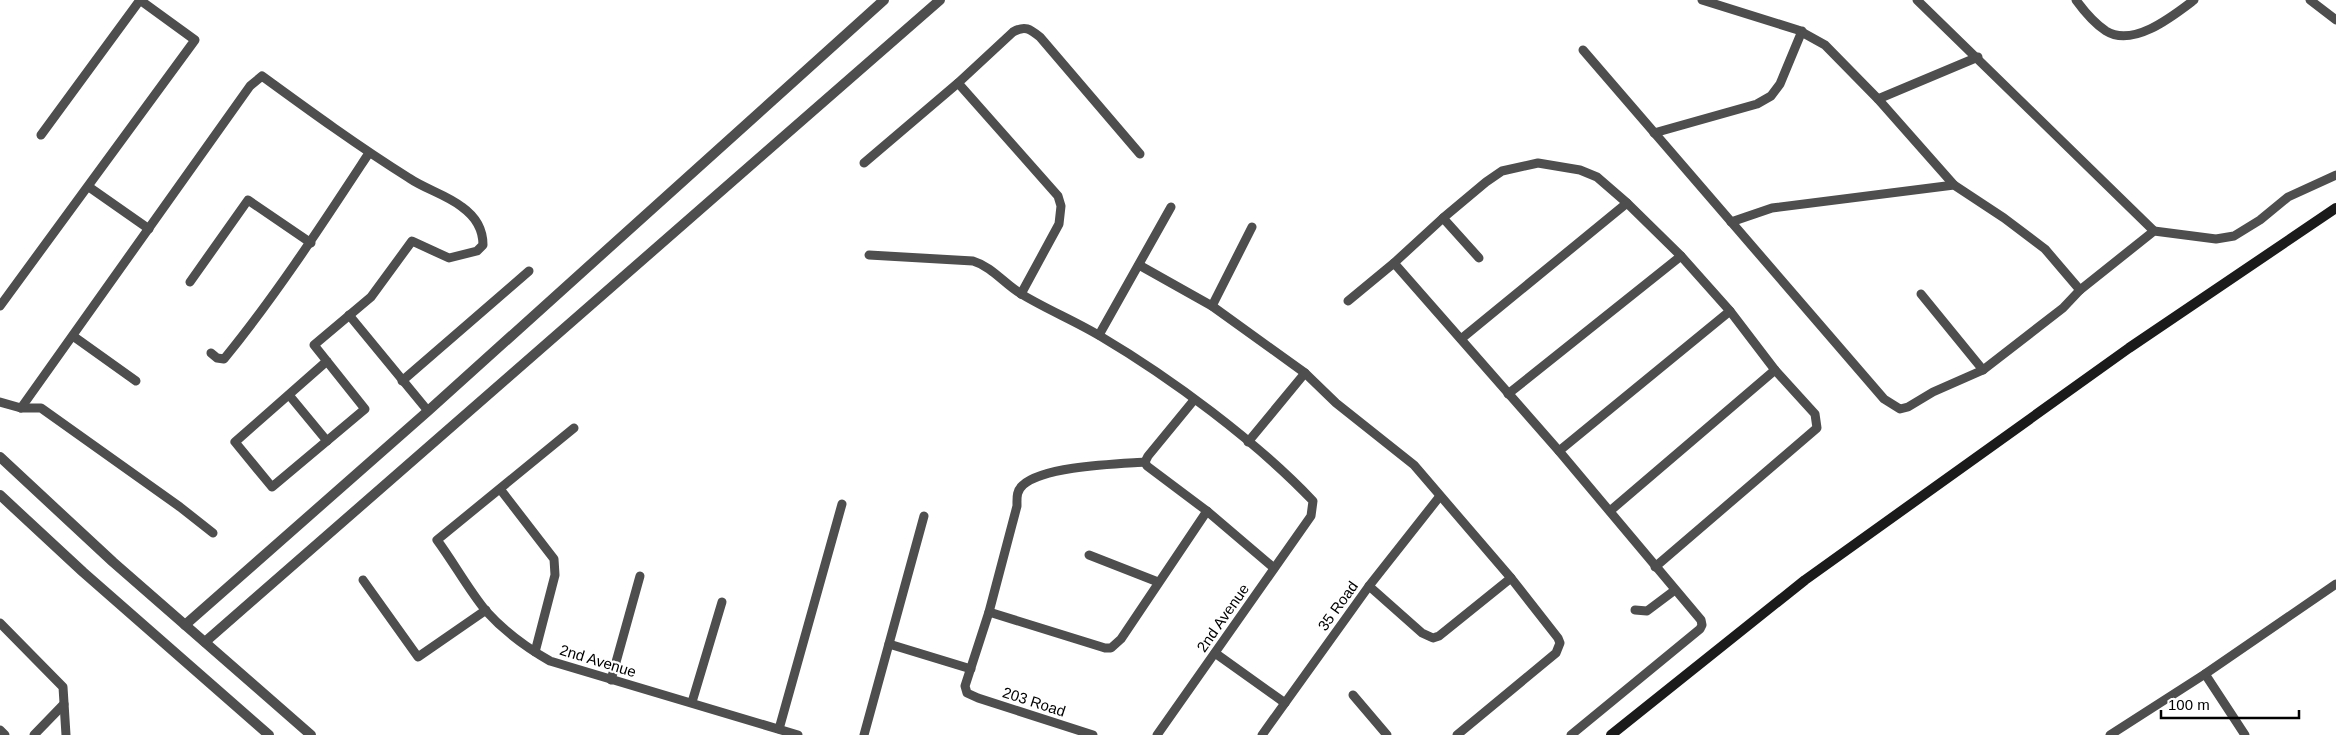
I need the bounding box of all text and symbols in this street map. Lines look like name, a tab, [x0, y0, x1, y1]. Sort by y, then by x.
street label: 35 Road	[1314, 578, 1361, 634]
street label: 2nd Avenue	[1193, 580, 1252, 655]
street label: 2nd Avenue	[558, 641, 638, 680]
street label: 203 Road	[1001, 683, 1068, 720]
scale bar	[2161, 688, 2298, 720]
text: 100 m	[2168, 696, 2210, 713]

